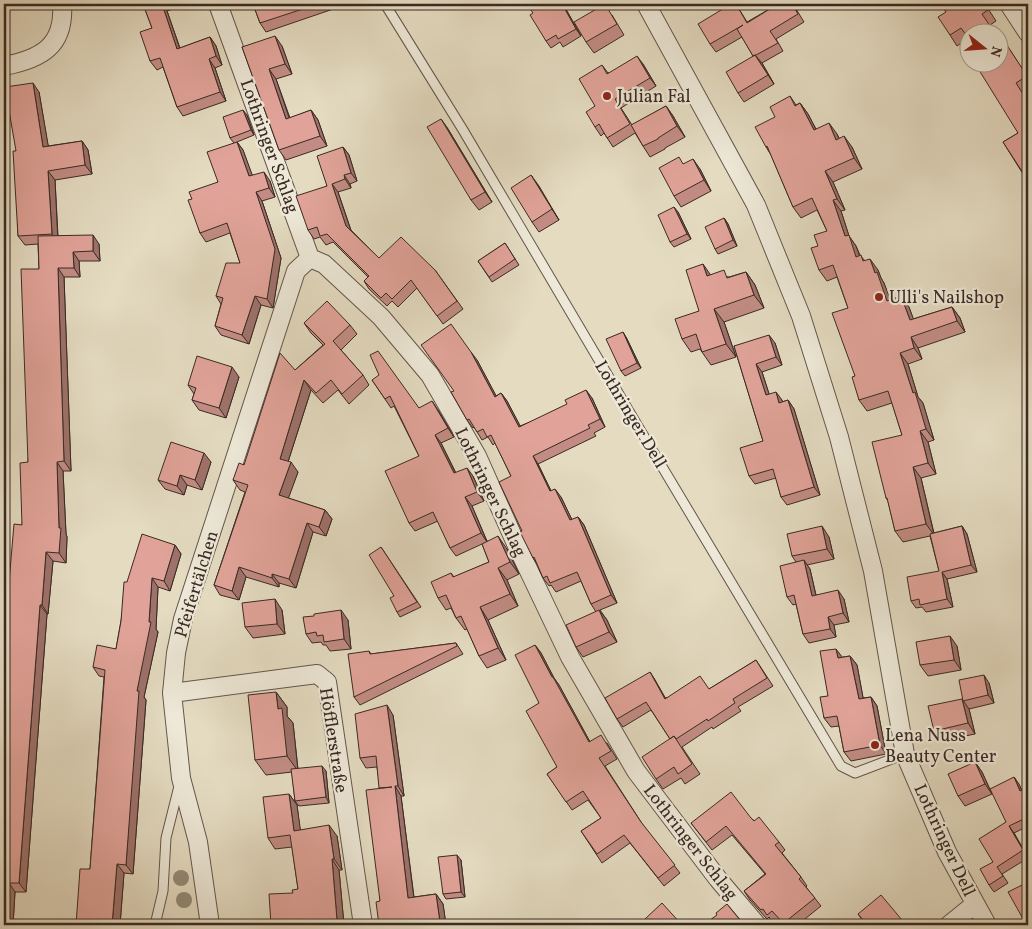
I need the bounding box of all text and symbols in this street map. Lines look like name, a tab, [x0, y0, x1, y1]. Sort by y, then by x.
north arrow	[960, 22, 1010, 72]
text: N	[984, 44, 1006, 59]
street label: Lothringer Schlag	[233, 76, 304, 217]
place label: Julian Fal	[617, 85, 691, 110]
marker: Julian Fal	[601, 90, 613, 102]
place label: Ulli's Nailshop	[889, 286, 1004, 311]
marker: Ulli's Nailshop	[873, 291, 885, 303]
street label: Lothringer Dell	[588, 356, 672, 473]
street label: Lothringer Schlag	[447, 424, 532, 562]
street label: Pfeifertälchen	[169, 527, 226, 641]
street label: Höfflerstraße	[312, 686, 353, 795]
place label: Lena Nuss Beauty Center	[885, 724, 997, 770]
marker: Lena Nuss Beauty Center	[869, 739, 881, 751]
street label: Lothringer Schlag	[637, 780, 743, 906]
street label: Lothringer Dell	[907, 780, 981, 901]

